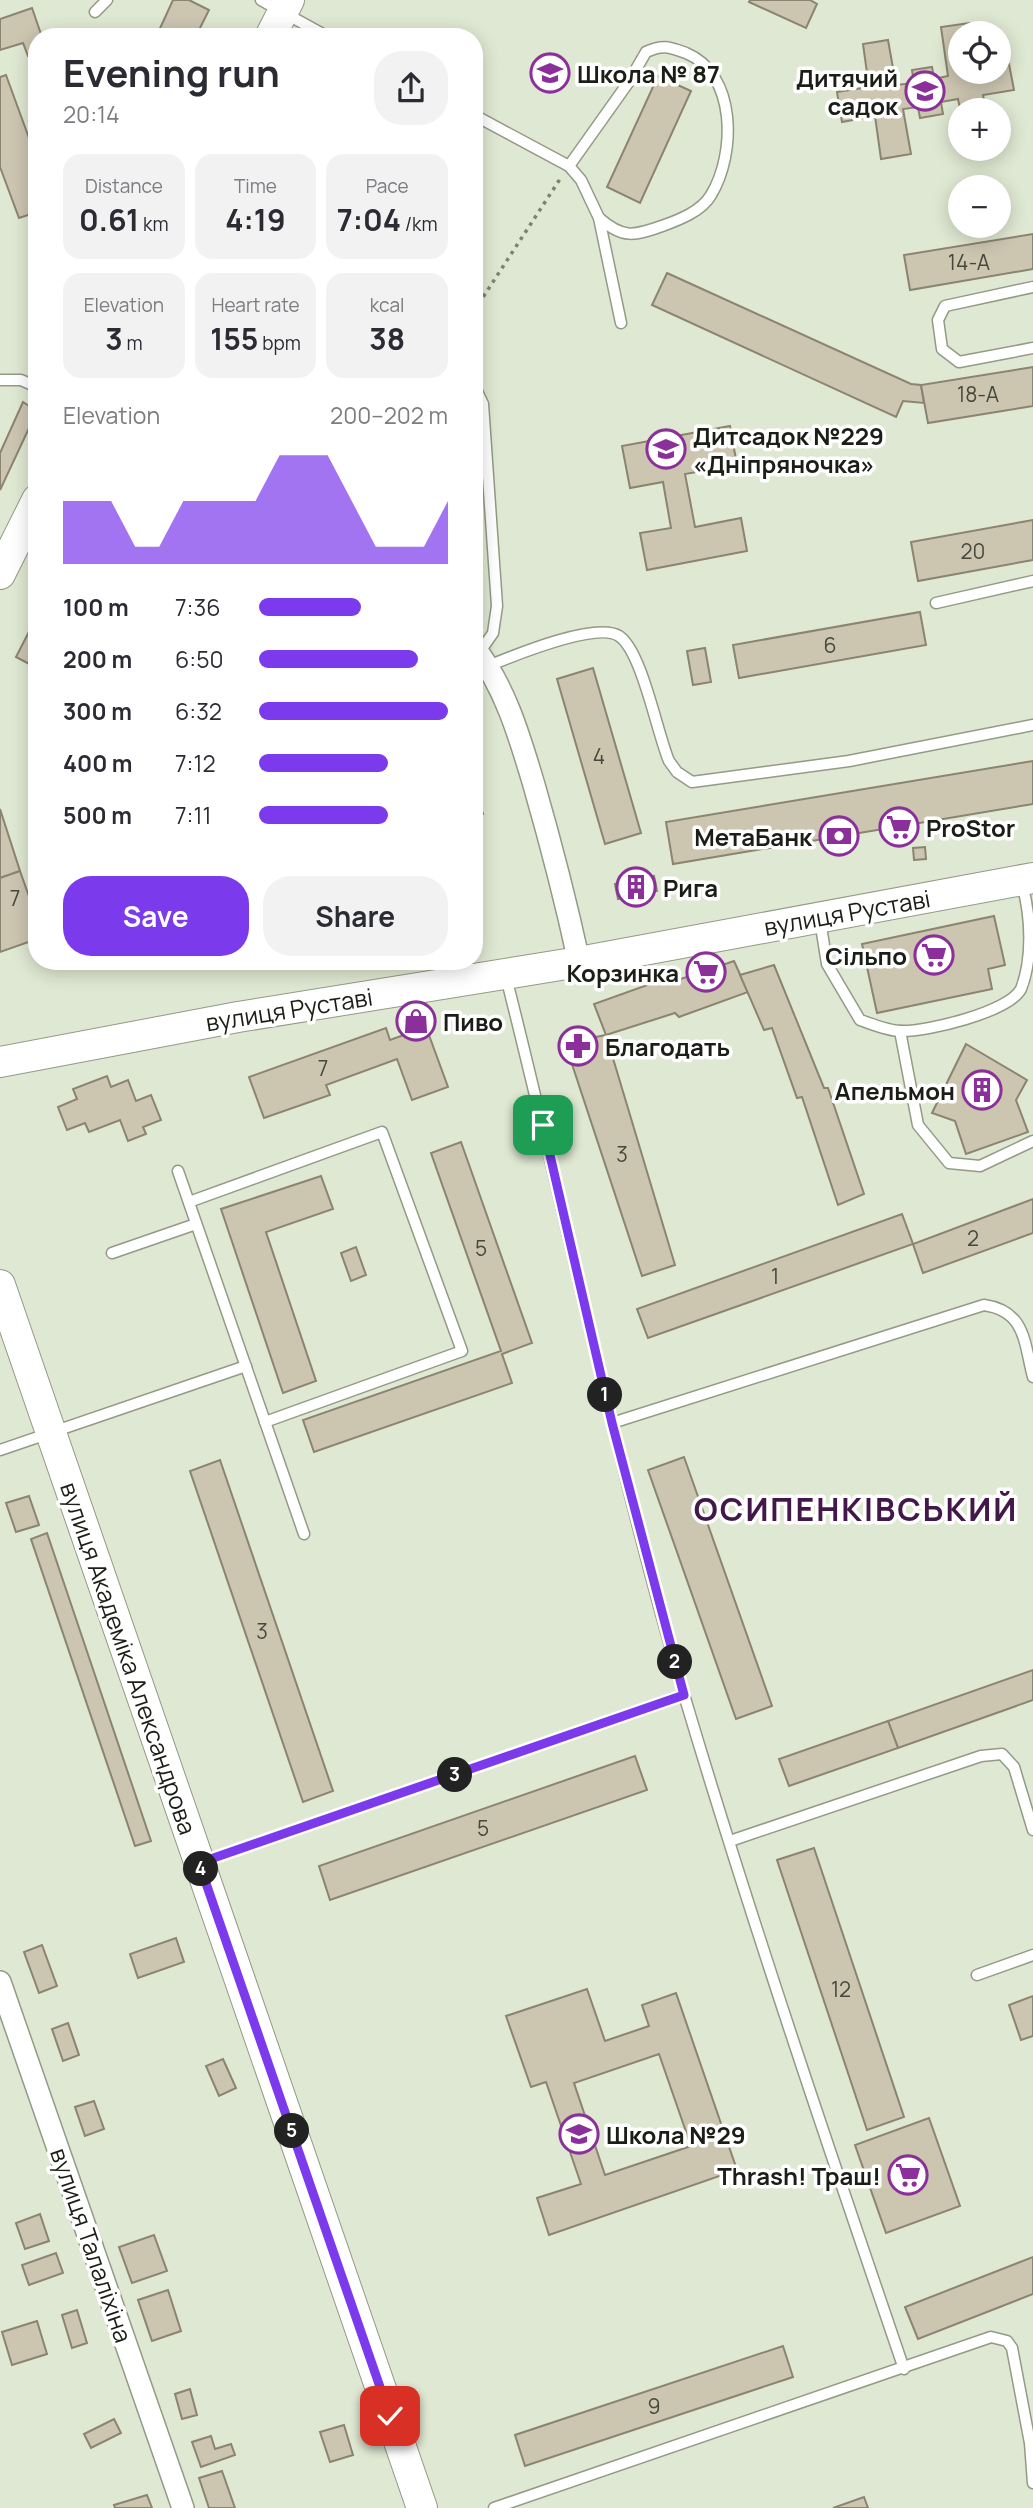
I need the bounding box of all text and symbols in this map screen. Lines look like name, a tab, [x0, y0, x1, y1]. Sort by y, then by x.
map controls	[948, 21, 1011, 238]
button: locate	[948, 21, 1011, 84]
text: Evening run	[63, 46, 280, 98]
button: share	[374, 51, 448, 125]
school or university icon: Школа № 87	[529, 52, 571, 94]
place label: Школа № 87	[577, 57, 720, 90]
place label: Дитячий садок	[796, 61, 899, 122]
school or university icon: Дитячий садок	[904, 70, 946, 112]
text: 20:14	[63, 98, 120, 130]
button: +	[948, 98, 1011, 161]
text: Distance	[85, 173, 163, 199]
text: Time	[234, 173, 277, 199]
text: Pace	[366, 173, 409, 199]
button: −	[948, 175, 1011, 238]
text: 0.61	[79, 199, 139, 240]
text: 4:19	[225, 199, 286, 240]
text: 7:04	[337, 199, 401, 240]
text: km	[139, 211, 169, 237]
text: /km	[401, 211, 438, 237]
house number: 14-А	[948, 248, 990, 276]
text: Elevation	[84, 292, 164, 318]
text: Heart rate	[211, 292, 300, 318]
text: kcal	[370, 292, 405, 318]
text: 3	[105, 318, 123, 359]
text: 155	[210, 318, 258, 359]
text: 38	[369, 318, 405, 359]
text: m	[123, 330, 143, 356]
text: bpm	[258, 330, 301, 356]
house number: 18-А	[957, 380, 999, 408]
text: Elevation	[63, 399, 160, 431]
text: 200–202 m	[330, 399, 448, 431]
place label: Дитсадок №229 «Дніпряночка»	[693, 419, 884, 480]
school or university icon: Дитсадок №229 «Дніпряночка»	[645, 428, 687, 470]
house number: 20	[961, 537, 985, 565]
text: 100 m	[63, 591, 129, 623]
text: 7:36	[175, 591, 220, 623]
house number: 6	[823, 631, 837, 659]
text: 200 m	[63, 643, 132, 675]
text: 6:50	[175, 643, 223, 675]
text: 300 m	[63, 695, 132, 727]
text: 6:32	[175, 695, 222, 727]
house number: 4	[593, 742, 605, 770]
text: 400 m	[63, 747, 133, 779]
text: 7:12	[175, 747, 216, 779]
text: 500 m	[63, 799, 132, 831]
text: 7:11	[175, 799, 211, 831]
supermarket icon: ProStor	[878, 806, 920, 848]
place label: ProStor	[926, 811, 1015, 844]
bank icon: МетаБанк	[818, 815, 860, 857]
place label: МетаБанк	[694, 820, 813, 853]
building icon: Рига	[615, 866, 657, 908]
place label: Рига	[663, 871, 718, 904]
button: Save	[63, 876, 249, 956]
button: Share	[263, 876, 448, 956]
street label: вулиця Руставі	[761, 881, 933, 943]
house number: 7	[10, 884, 20, 912]
supermarket icon: Сільпо	[913, 934, 955, 976]
place label: Сільпо	[825, 939, 907, 972]
supermarket icon: Корзинка	[685, 951, 727, 993]
place label: Корзинка	[567, 956, 679, 989]
street label: вулиця Руставі	[203, 980, 375, 1038]
shop icon: Пиво	[395, 1000, 437, 1042]
place label: Пиво	[443, 1005, 503, 1038]
pharmacy icon: Благодать	[557, 1025, 599, 1067]
place label: Благодать	[605, 1030, 730, 1063]
house number: 7	[318, 1054, 328, 1082]
building icon: Апельмон	[961, 1069, 1003, 1111]
place label: Апельмон	[835, 1074, 955, 1107]
pin	[513, 1095, 573, 1155]
icon: arrive	[524, 1106, 562, 1144]
house number: 3	[616, 1140, 628, 1168]
house number: 2	[967, 1224, 979, 1252]
house number: 5	[475, 1234, 487, 1262]
house number: 1	[771, 1262, 779, 1290]
pin: 1	[588, 1378, 622, 1412]
text: 1	[600, 1381, 609, 1407]
street label: вулиця Академіка Александрова	[53, 1477, 205, 1839]
district label: ОСИПЕНКІВСЬКИЙ	[694, 1487, 1018, 1531]
house number: 3	[256, 1617, 268, 1645]
pin: 2	[658, 1644, 692, 1680]
text: 2	[669, 1648, 680, 1674]
pin: 3	[438, 1758, 472, 1792]
text: 3	[449, 1761, 460, 1787]
house number: 5	[477, 1814, 489, 1842]
pin: 4	[184, 1852, 218, 1886]
text: 4	[195, 1855, 206, 1881]
house number: 12	[831, 1975, 851, 2003]
school or university icon: Школа №29	[558, 2113, 600, 2155]
pin: 5	[274, 2114, 310, 2148]
text: 5	[286, 2117, 297, 2143]
place label: Школа №29	[606, 2118, 746, 2151]
street label: вулиця Талаліхіна	[43, 2143, 141, 2347]
supermarket icon: Thrash! Траш!	[887, 2154, 929, 2196]
place label: Thrash! Траш!	[717, 2159, 881, 2192]
pin	[360, 2386, 420, 2446]
house number: 9	[647, 2392, 661, 2420]
icon: check	[371, 2397, 409, 2435]

